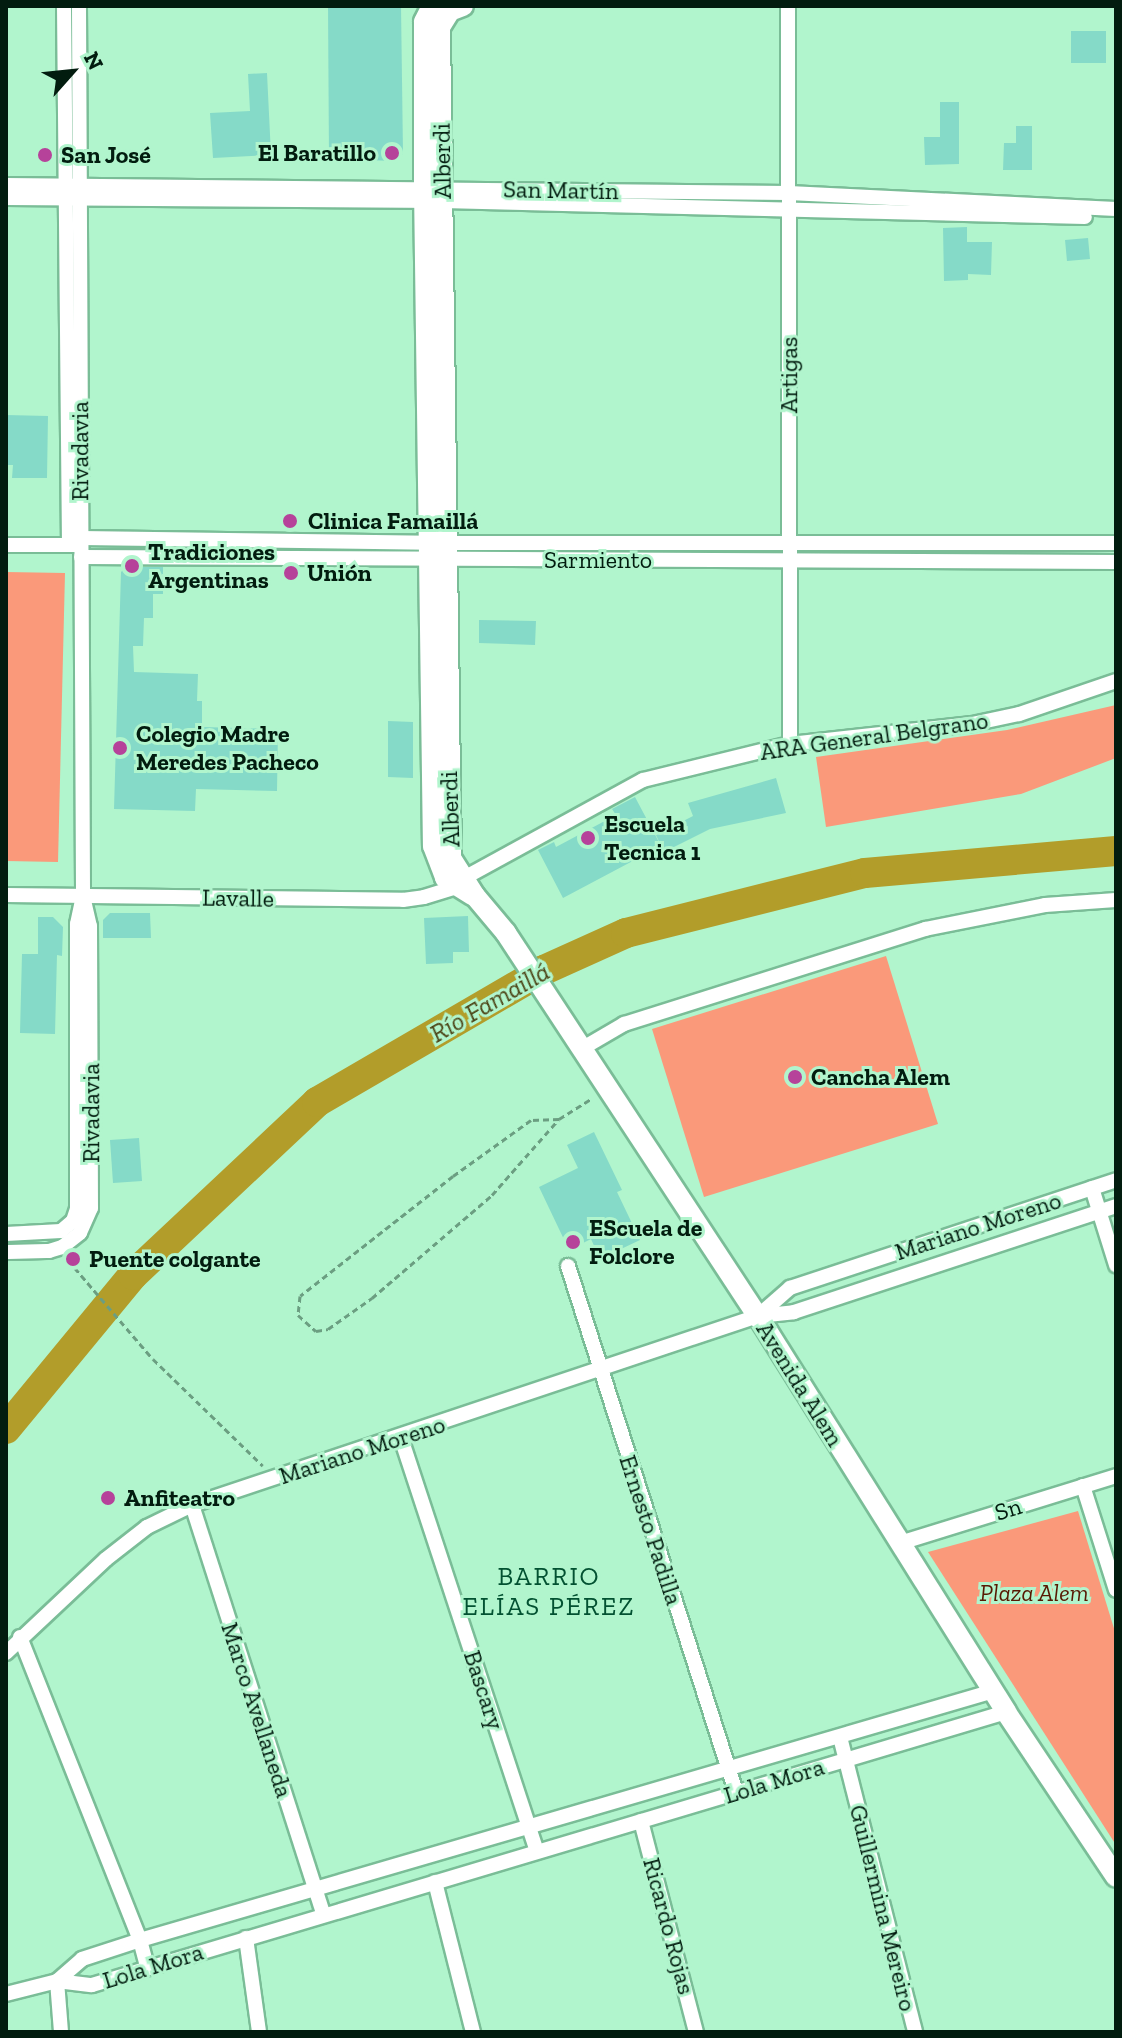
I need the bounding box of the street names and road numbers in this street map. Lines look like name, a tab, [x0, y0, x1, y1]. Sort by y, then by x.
street label: Alberdi	[427, 123, 457, 199]
street label: San Martín	[503, 175, 619, 205]
street label: Artigas	[775, 337, 803, 413]
street label: Rivadavia	[66, 401, 94, 501]
street label: Sarmiento	[544, 546, 652, 574]
street label: ARA General Belgrano	[758, 706, 990, 766]
street label: Alberdi	[434, 771, 466, 847]
street label: Lavalle	[202, 883, 274, 913]
street label: Rivadavia	[77, 1063, 105, 1163]
street label: Mariano Moreno	[891, 1186, 1065, 1266]
street label: Avenida Alem	[750, 1316, 850, 1452]
street label: Mariano Moreno	[275, 1410, 449, 1490]
street label: Ernesto Padilla	[613, 1451, 689, 1609]
street label: Sn	[991, 1491, 1025, 1527]
street label: Marco Avellaneda	[215, 1618, 299, 1802]
street label: Bascary	[458, 1647, 510, 1733]
street label: Lola Mora	[720, 1752, 828, 1810]
street label: Guillermina Mereiro	[843, 1802, 923, 2014]
street label: Ricardo Rojas	[637, 1855, 701, 1997]
street label: Lola Mora	[99, 1937, 207, 1995]

